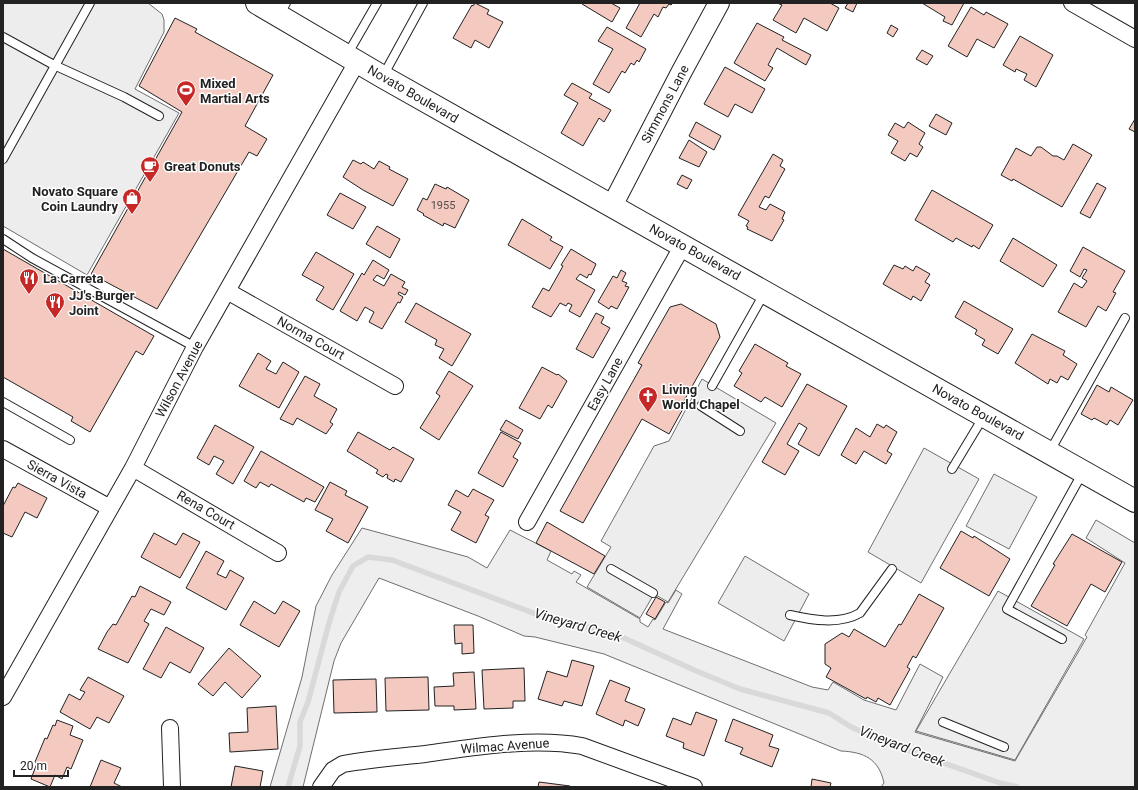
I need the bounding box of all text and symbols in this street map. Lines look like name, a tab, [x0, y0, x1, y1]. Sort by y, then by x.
street label: Novato Boulevard	[365, 62, 461, 126]
street label: Simmons Lane	[638, 62, 692, 146]
place label: Mixed Martial Arts	[200, 76, 270, 106]
sports icon: Mixed Martial Arts	[175, 79, 197, 107]
cafe icon: Great Donuts	[139, 155, 161, 183]
place label: Great Donuts	[164, 159, 241, 174]
place label: Novato Square Coin Laundry	[32, 184, 118, 214]
shop icon: Novato Square Coin Laundry	[121, 187, 143, 215]
house number: 1955	[431, 199, 455, 212]
street label: Novato Boulevard	[647, 221, 743, 283]
restaurant icon: La Carreta	[18, 267, 40, 295]
place label: La Carreta	[43, 271, 104, 286]
place label: JJ's Burger Joint	[69, 288, 135, 318]
restaurant icon: JJ's Burger Joint	[44, 291, 66, 319]
street label: Norma Court	[275, 313, 347, 363]
street label: Wilson Avenue	[152, 338, 206, 420]
street label: Easy Lane	[584, 355, 626, 413]
street label: Novato Boulevard	[930, 381, 1026, 443]
place label: Living World Chapel	[662, 382, 740, 412]
church icon: Living World Chapel	[637, 385, 659, 413]
street label: Sierra Vista	[24, 456, 90, 502]
street label: Rena Court	[174, 487, 238, 533]
water label: Vineyard Creek	[532, 605, 625, 645]
water label: Vineyard Creek	[857, 722, 948, 770]
street label: Wilmac Avenue	[460, 735, 550, 757]
scale bar	[14, 752, 68, 778]
text: 20 m	[20, 759, 47, 773]

